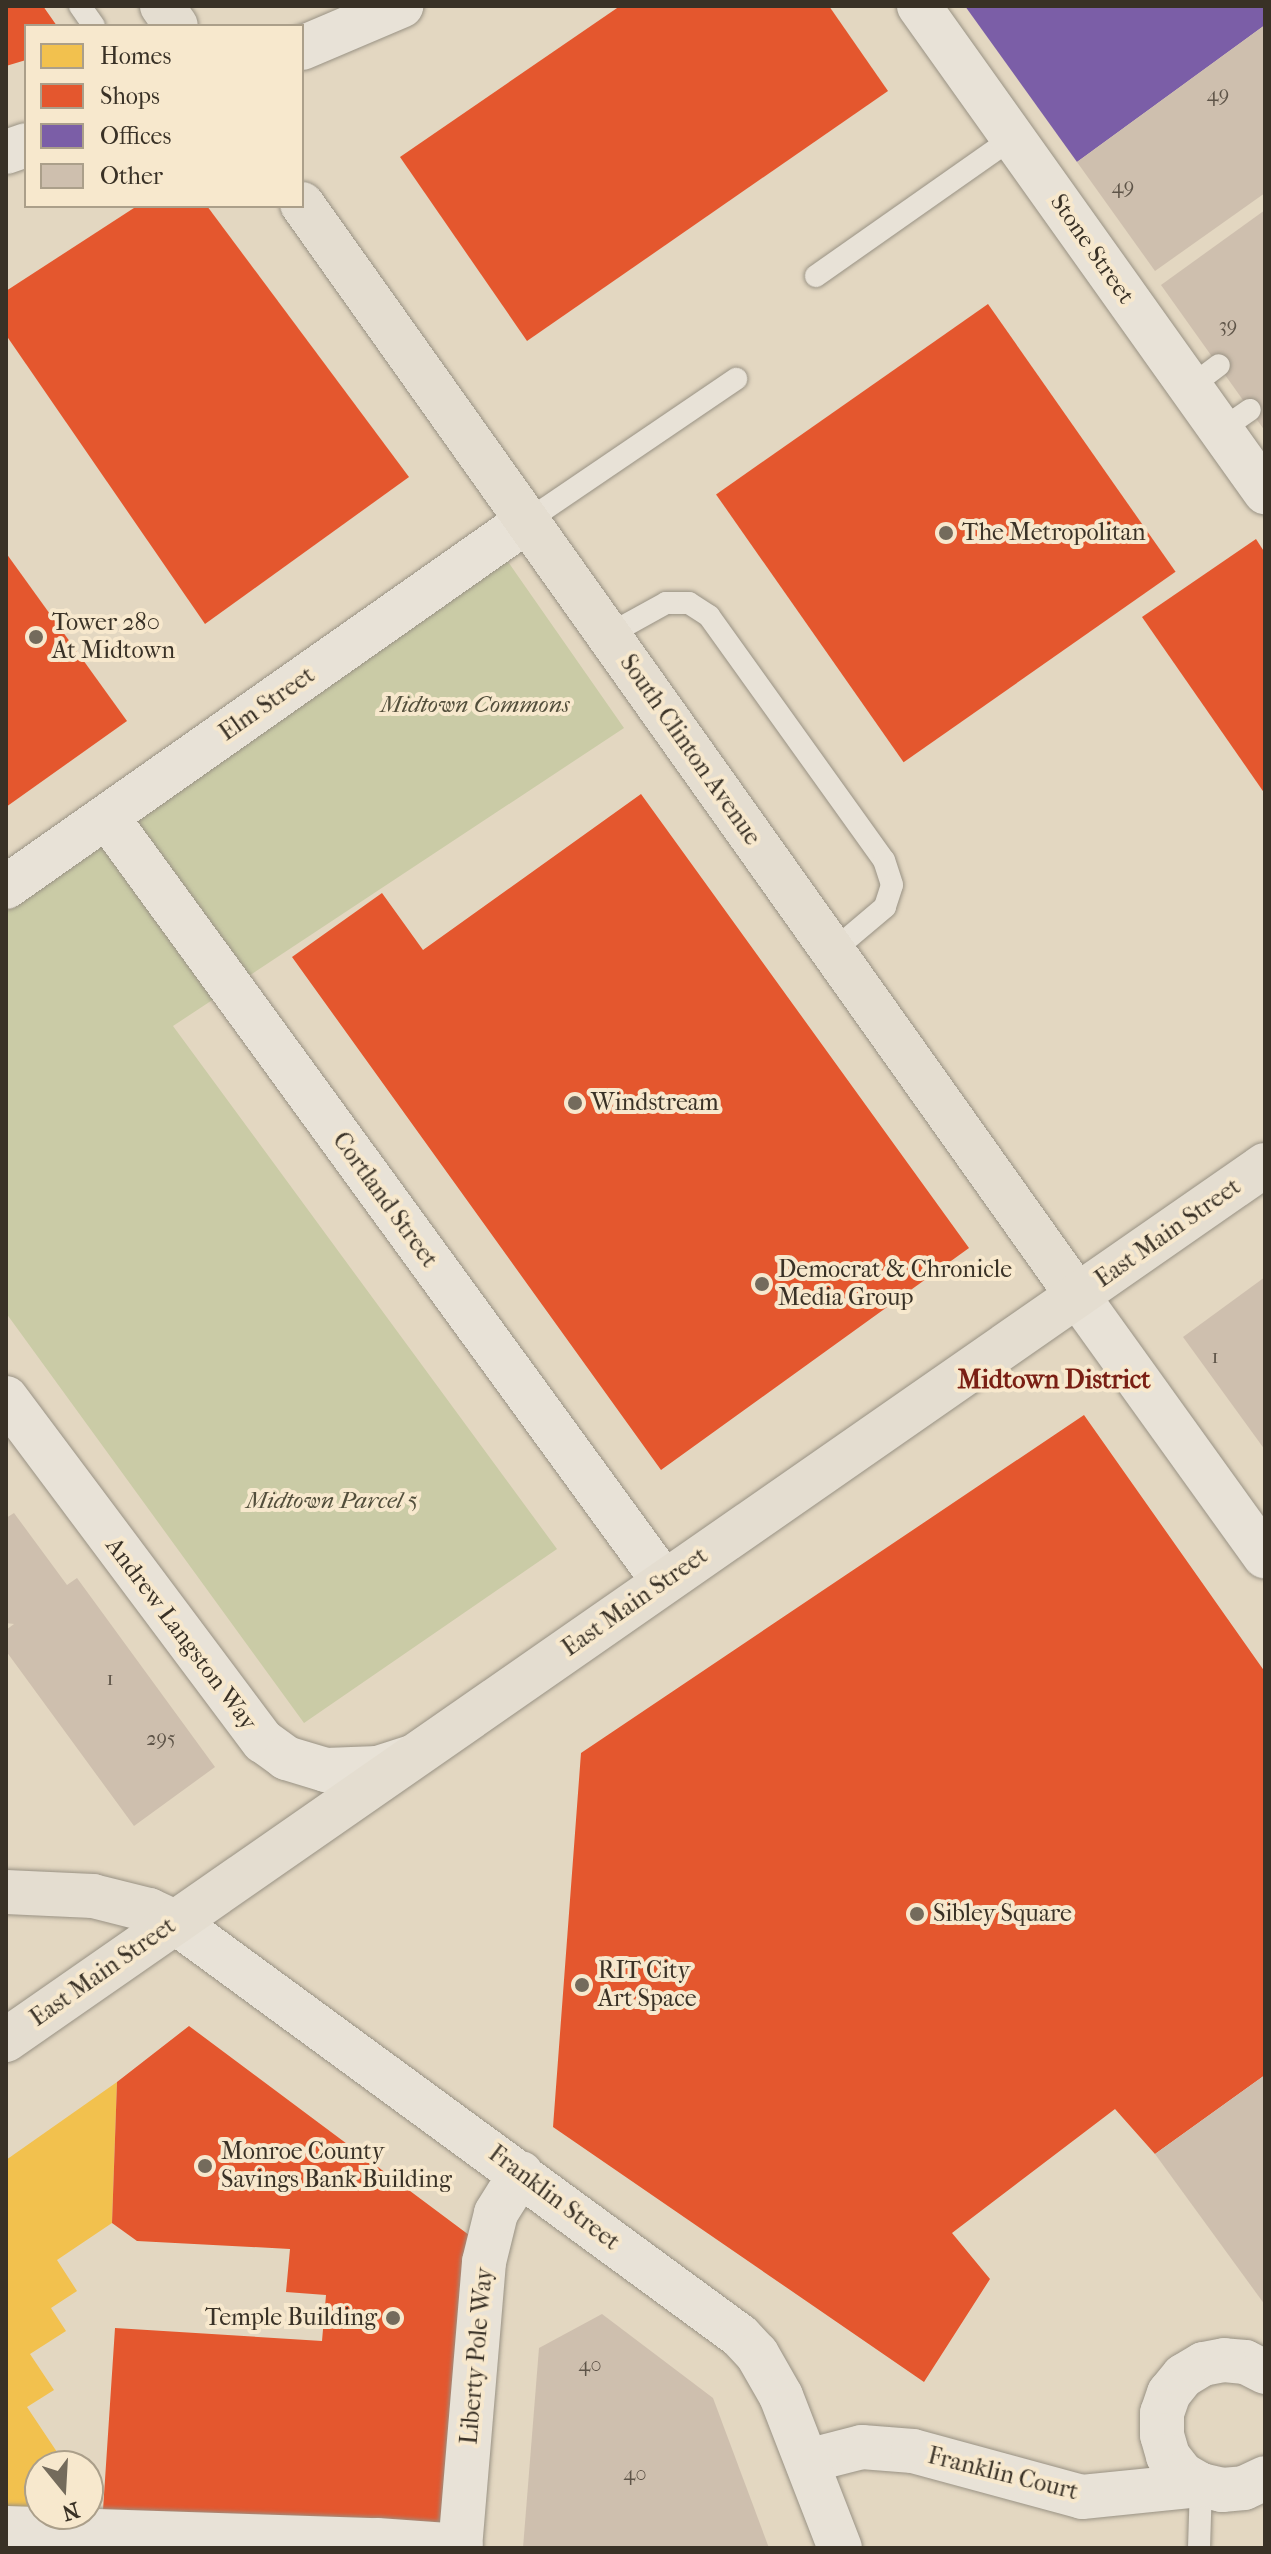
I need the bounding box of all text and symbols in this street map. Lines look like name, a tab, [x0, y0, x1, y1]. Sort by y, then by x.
legend	[24, 24, 304, 208]
text: Homes	[100, 42, 171, 70]
text: Shops	[100, 82, 160, 110]
house number: 49	[1207, 82, 1229, 106]
text: Offices	[100, 122, 171, 150]
text: Other	[100, 162, 163, 190]
house number: 49	[1112, 174, 1134, 198]
street label: Stone Street	[1044, 189, 1140, 309]
house number: 39	[1219, 313, 1237, 337]
place label: The Metropolitan	[962, 519, 1146, 547]
marker: The Metropolitan	[937, 524, 955, 542]
place label: Tower 280 At Midtown	[52, 609, 175, 665]
marker: Tower 280 At Midtown	[27, 628, 45, 646]
street label: South Clinton Avenue	[613, 649, 767, 851]
street label: Elm Street	[214, 661, 320, 747]
park label: Midtown Commons	[380, 691, 570, 719]
place label: Windstream	[591, 1089, 719, 1117]
marker: Windstream	[566, 1094, 584, 1112]
street label: Cortland Street	[326, 1127, 444, 1273]
street label: East Main Street	[1090, 1172, 1246, 1294]
place label: Democrat & Chronicle Media Group	[778, 1256, 1012, 1312]
marker: Democrat & Chronicle Media Group	[753, 1275, 771, 1293]
house number: 1	[1211, 1344, 1219, 1368]
district label: Midtown District	[957, 1364, 1151, 1396]
park label: Midtown Parcel 5	[246, 1487, 418, 1515]
street label: Andrew Langston Way	[99, 1532, 263, 1736]
street label: East Main Street	[557, 1541, 713, 1663]
house number: 1	[106, 1666, 114, 1690]
house number: 295	[146, 1726, 176, 1750]
place label: Sibley Square	[933, 1900, 1072, 1928]
marker: Sibley Square	[908, 1905, 926, 1923]
street label: East Main Street	[25, 1911, 181, 2033]
place label: RIT City Art Space	[598, 1957, 697, 2013]
marker: RIT City Art Space	[573, 1976, 591, 1994]
place label: Monroe County Savings Bank Building	[221, 2138, 452, 2194]
street label: Franklin Street	[483, 2139, 625, 2257]
marker: Monroe County Savings Bank Building	[196, 2157, 214, 2175]
street label: Liberty Pole Way	[455, 2266, 499, 2446]
place label: Temple Building	[205, 2304, 377, 2332]
marker: Temple Building	[384, 2309, 402, 2327]
house number: 40	[579, 2352, 601, 2376]
street label: Franklin Court	[925, 2441, 1081, 2507]
north arrow	[24, 2450, 104, 2530]
house number: 40	[624, 2461, 646, 2485]
text: N	[59, 2496, 83, 2526]

